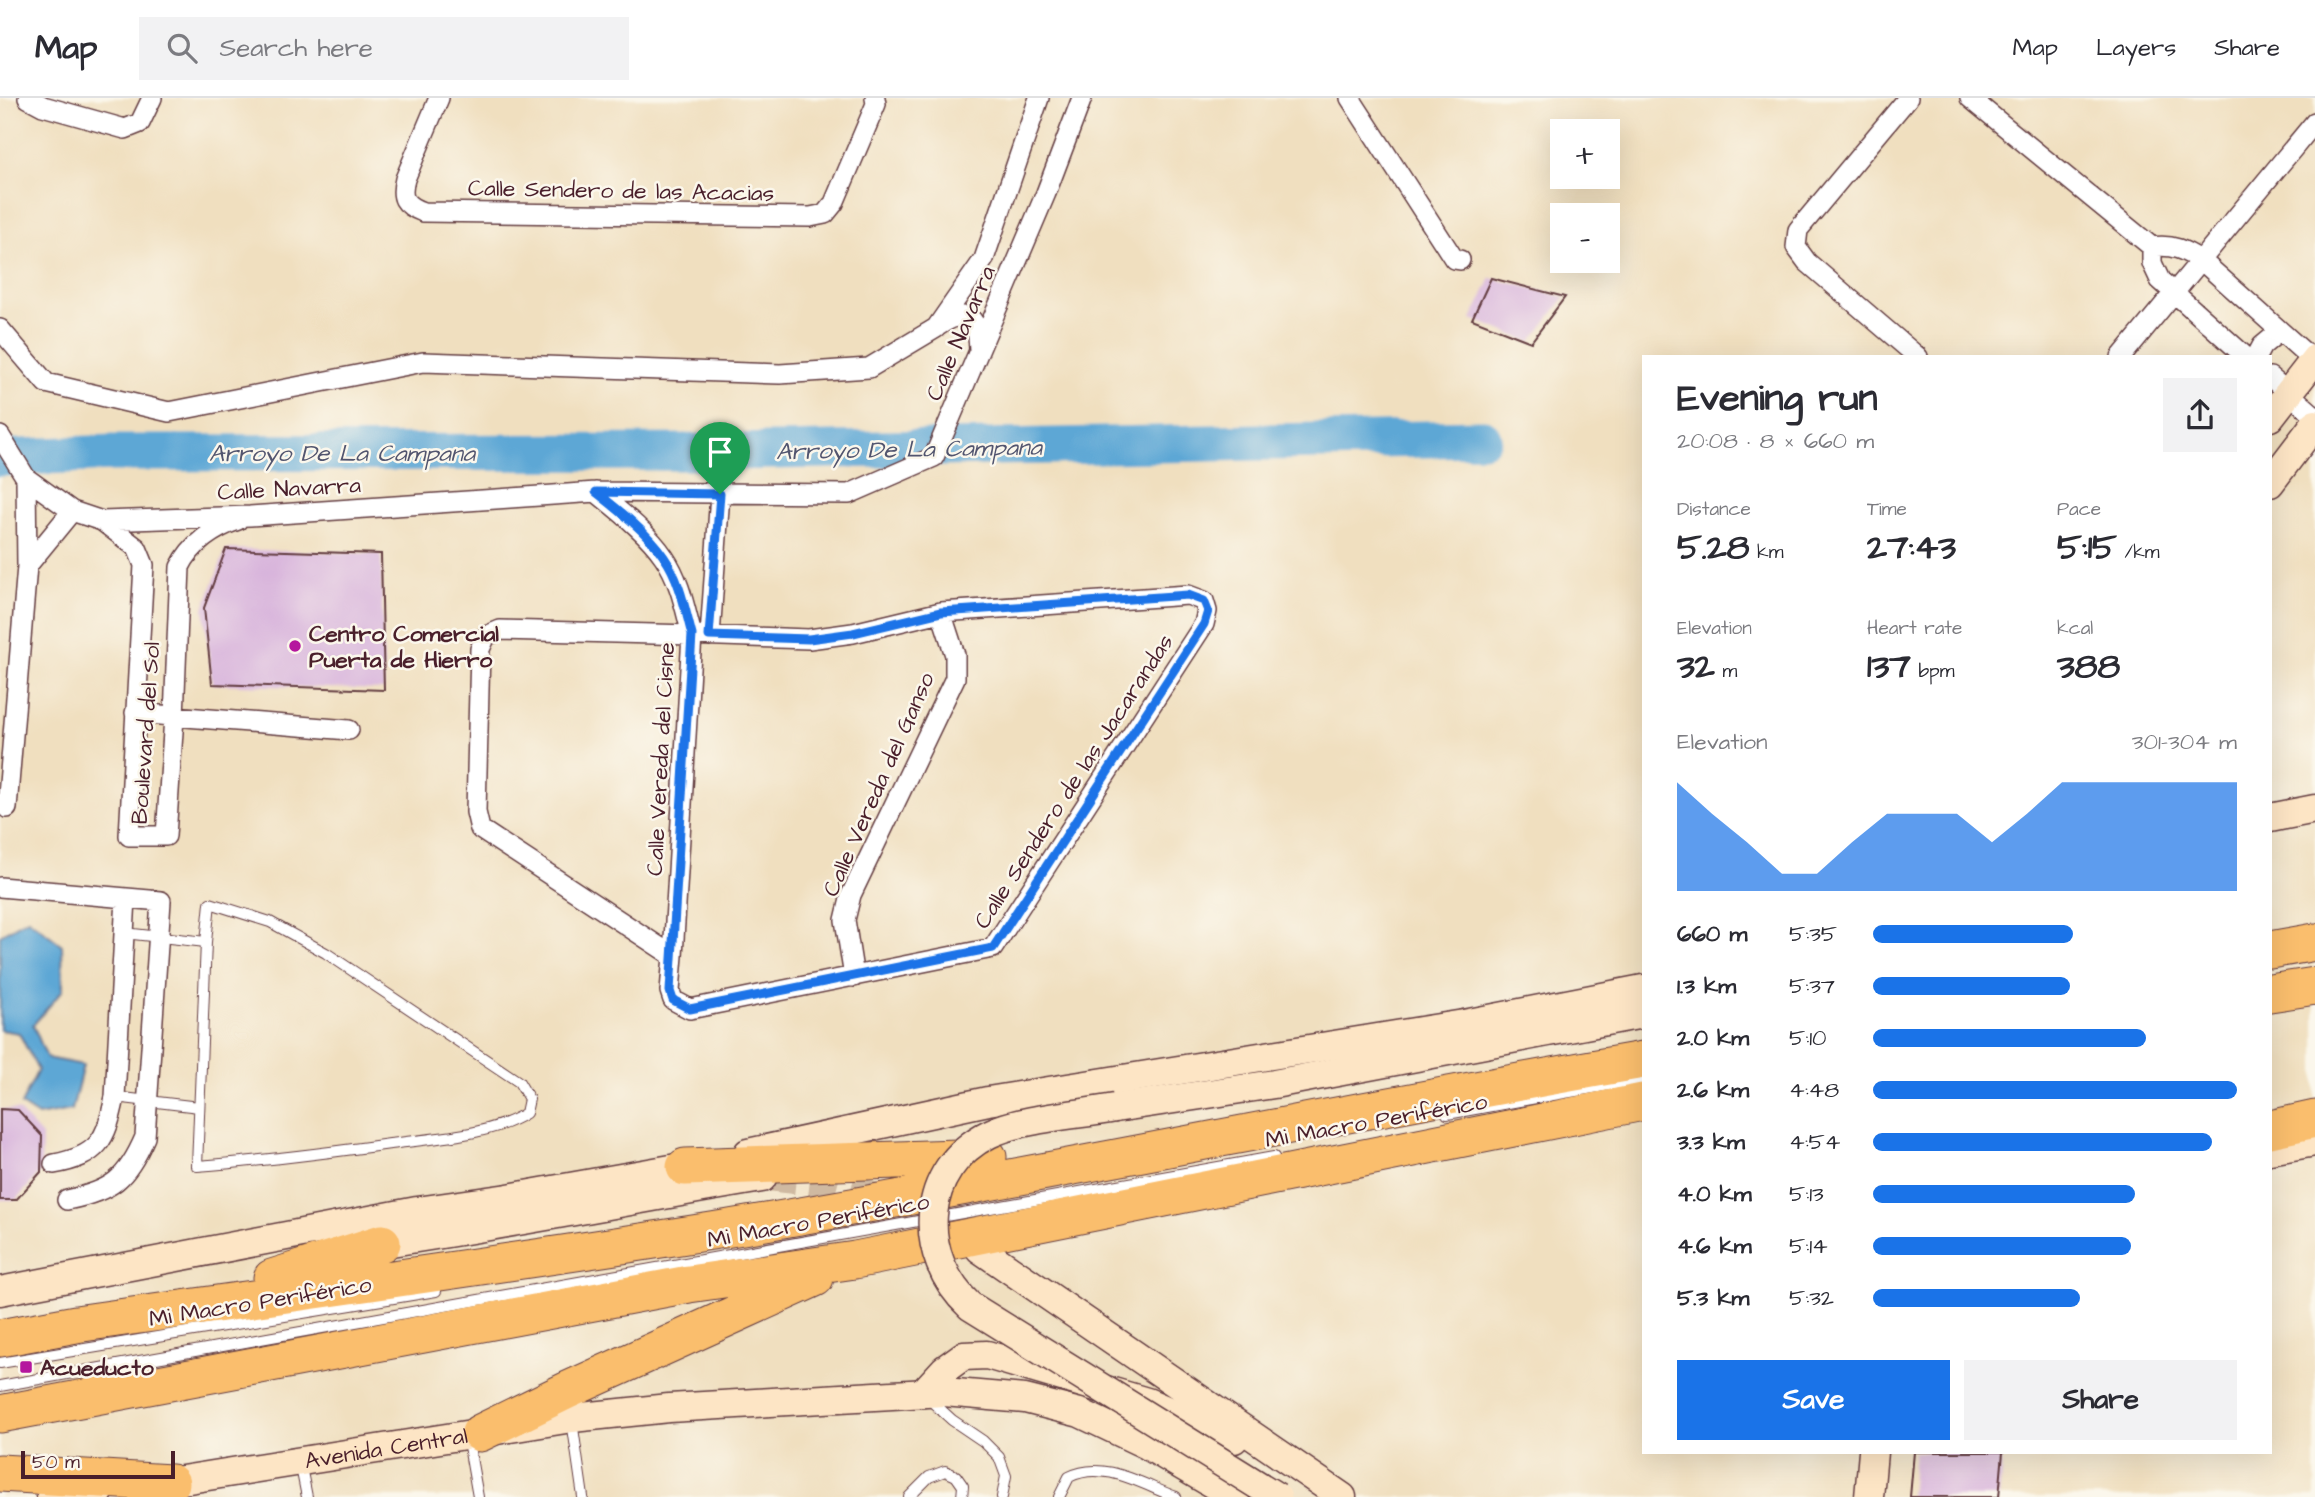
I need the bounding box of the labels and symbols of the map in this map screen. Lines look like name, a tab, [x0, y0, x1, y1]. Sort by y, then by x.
street label: Calle Sendero de las Acacias	[467, 172, 774, 210]
street label: Calle Navarra	[918, 261, 1004, 406]
pin	[690, 422, 750, 494]
water label: Arroyo De La Campana	[776, 431, 1044, 469]
water label: Arroyo De La Campana	[209, 437, 477, 471]
street label: Calle Navarra	[216, 469, 362, 509]
place label: Centro Comercial Puerta de Hierro	[309, 618, 499, 676]
street label: Calle Sendero de las Jacarandas	[966, 628, 1181, 935]
marker: Centro Comercial Puerta de Hierro	[287, 638, 303, 654]
street label: Boulevard del Sol	[124, 641, 168, 825]
street label: Calle Vereda del Cisne	[639, 641, 683, 877]
street label: Calle Vereda del Ganso	[815, 667, 943, 902]
street label: Mi Macro Periférico	[1263, 1086, 1490, 1156]
street label: Mi Macro Periférico	[705, 1186, 932, 1256]
street label: Mi Macro Periférico	[147, 1269, 374, 1335]
place label: Acueducto	[40, 1352, 154, 1384]
marker: Acueducto	[18, 1359, 34, 1375]
street label: Avenida Central	[302, 1420, 470, 1477]
scale bar	[21, 1448, 175, 1480]

